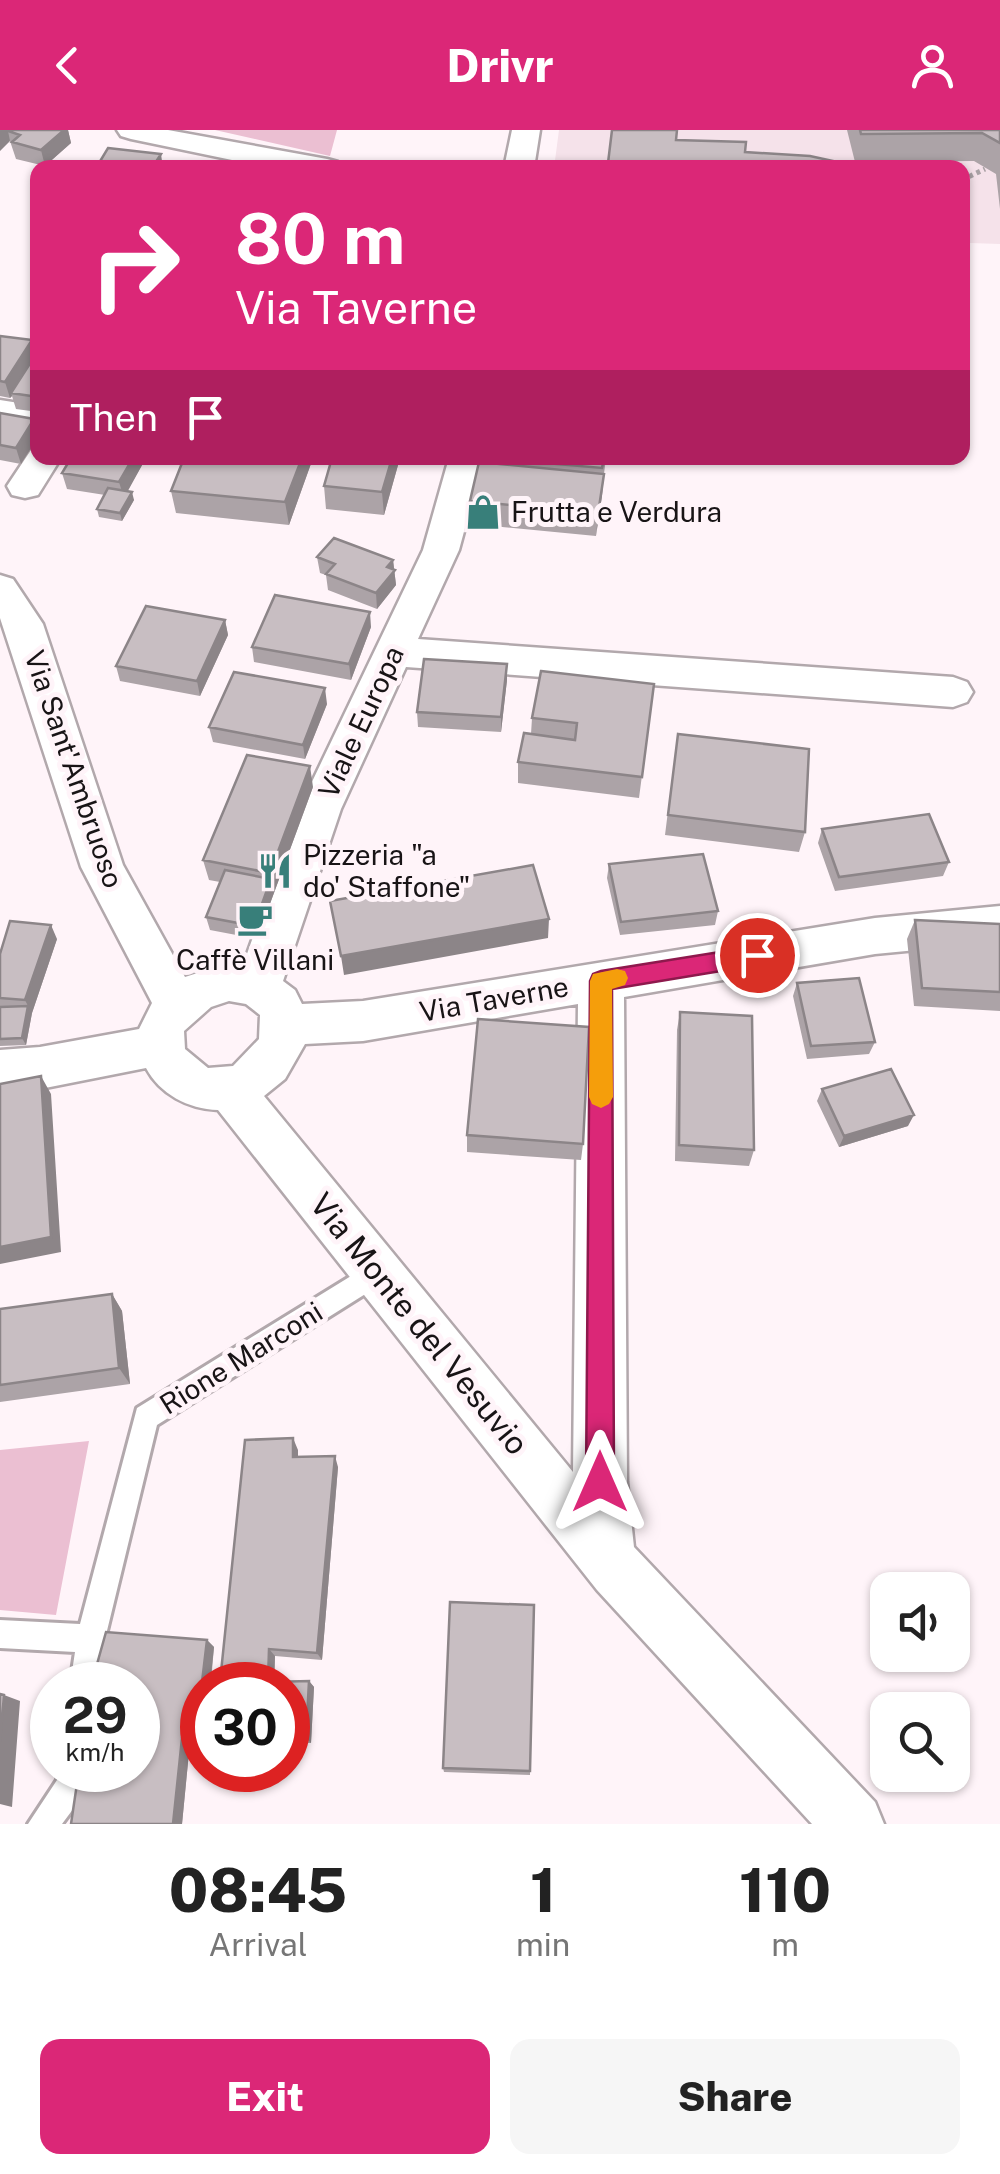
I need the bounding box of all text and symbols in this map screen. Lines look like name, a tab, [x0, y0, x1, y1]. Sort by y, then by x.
icon: back	[40, 38, 95, 93]
icon: person	[905, 38, 960, 93]
text: Drivr	[446, 39, 554, 92]
text: 80 m	[235, 197, 405, 280]
icon: right	[70, 200, 200, 330]
text: Via Taverne	[235, 281, 477, 334]
icon: arrive	[178, 390, 233, 445]
text: Then	[70, 395, 158, 440]
shop icon: Frutta e Verdura	[464, 493, 502, 531]
place label: Frutta e Verdura	[511, 495, 722, 528]
street label: Viale Europa	[311, 641, 410, 803]
street label: Via Sant'Ambruoso	[18, 646, 131, 892]
place label: Pizzeria "a do' Staffone"	[303, 838, 471, 903]
restaurant icon: Pizzeria "a do' Staffone"	[256, 852, 294, 890]
cafe icon: Caffè Villani	[236, 900, 274, 938]
pin	[715, 913, 800, 998]
icon: arrive	[730, 928, 785, 983]
place label: Caffè Villani	[176, 943, 334, 976]
street label: Via Taverne	[417, 969, 571, 1028]
street label: Via Monte del Vesuvio	[303, 1186, 536, 1462]
street label: Rione Marconi	[153, 1295, 328, 1421]
position arrow	[548, 1430, 652, 1534]
map controls	[870, 1572, 970, 1792]
button: sound	[870, 1572, 970, 1672]
speed limit sign: 30	[180, 1662, 310, 1792]
text: 29	[63, 1685, 127, 1744]
button: search	[870, 1692, 970, 1792]
text: km/h	[66, 1737, 124, 1767]
text: 08:45	[169, 1855, 347, 1926]
text: 1	[530, 1855, 556, 1926]
text: 110	[739, 1855, 831, 1926]
text: Arrival	[209, 1926, 307, 1963]
text: min	[516, 1926, 570, 1963]
text: m	[771, 1926, 799, 1963]
button: Exit	[40, 2039, 490, 2154]
button: Share	[510, 2039, 960, 2154]

